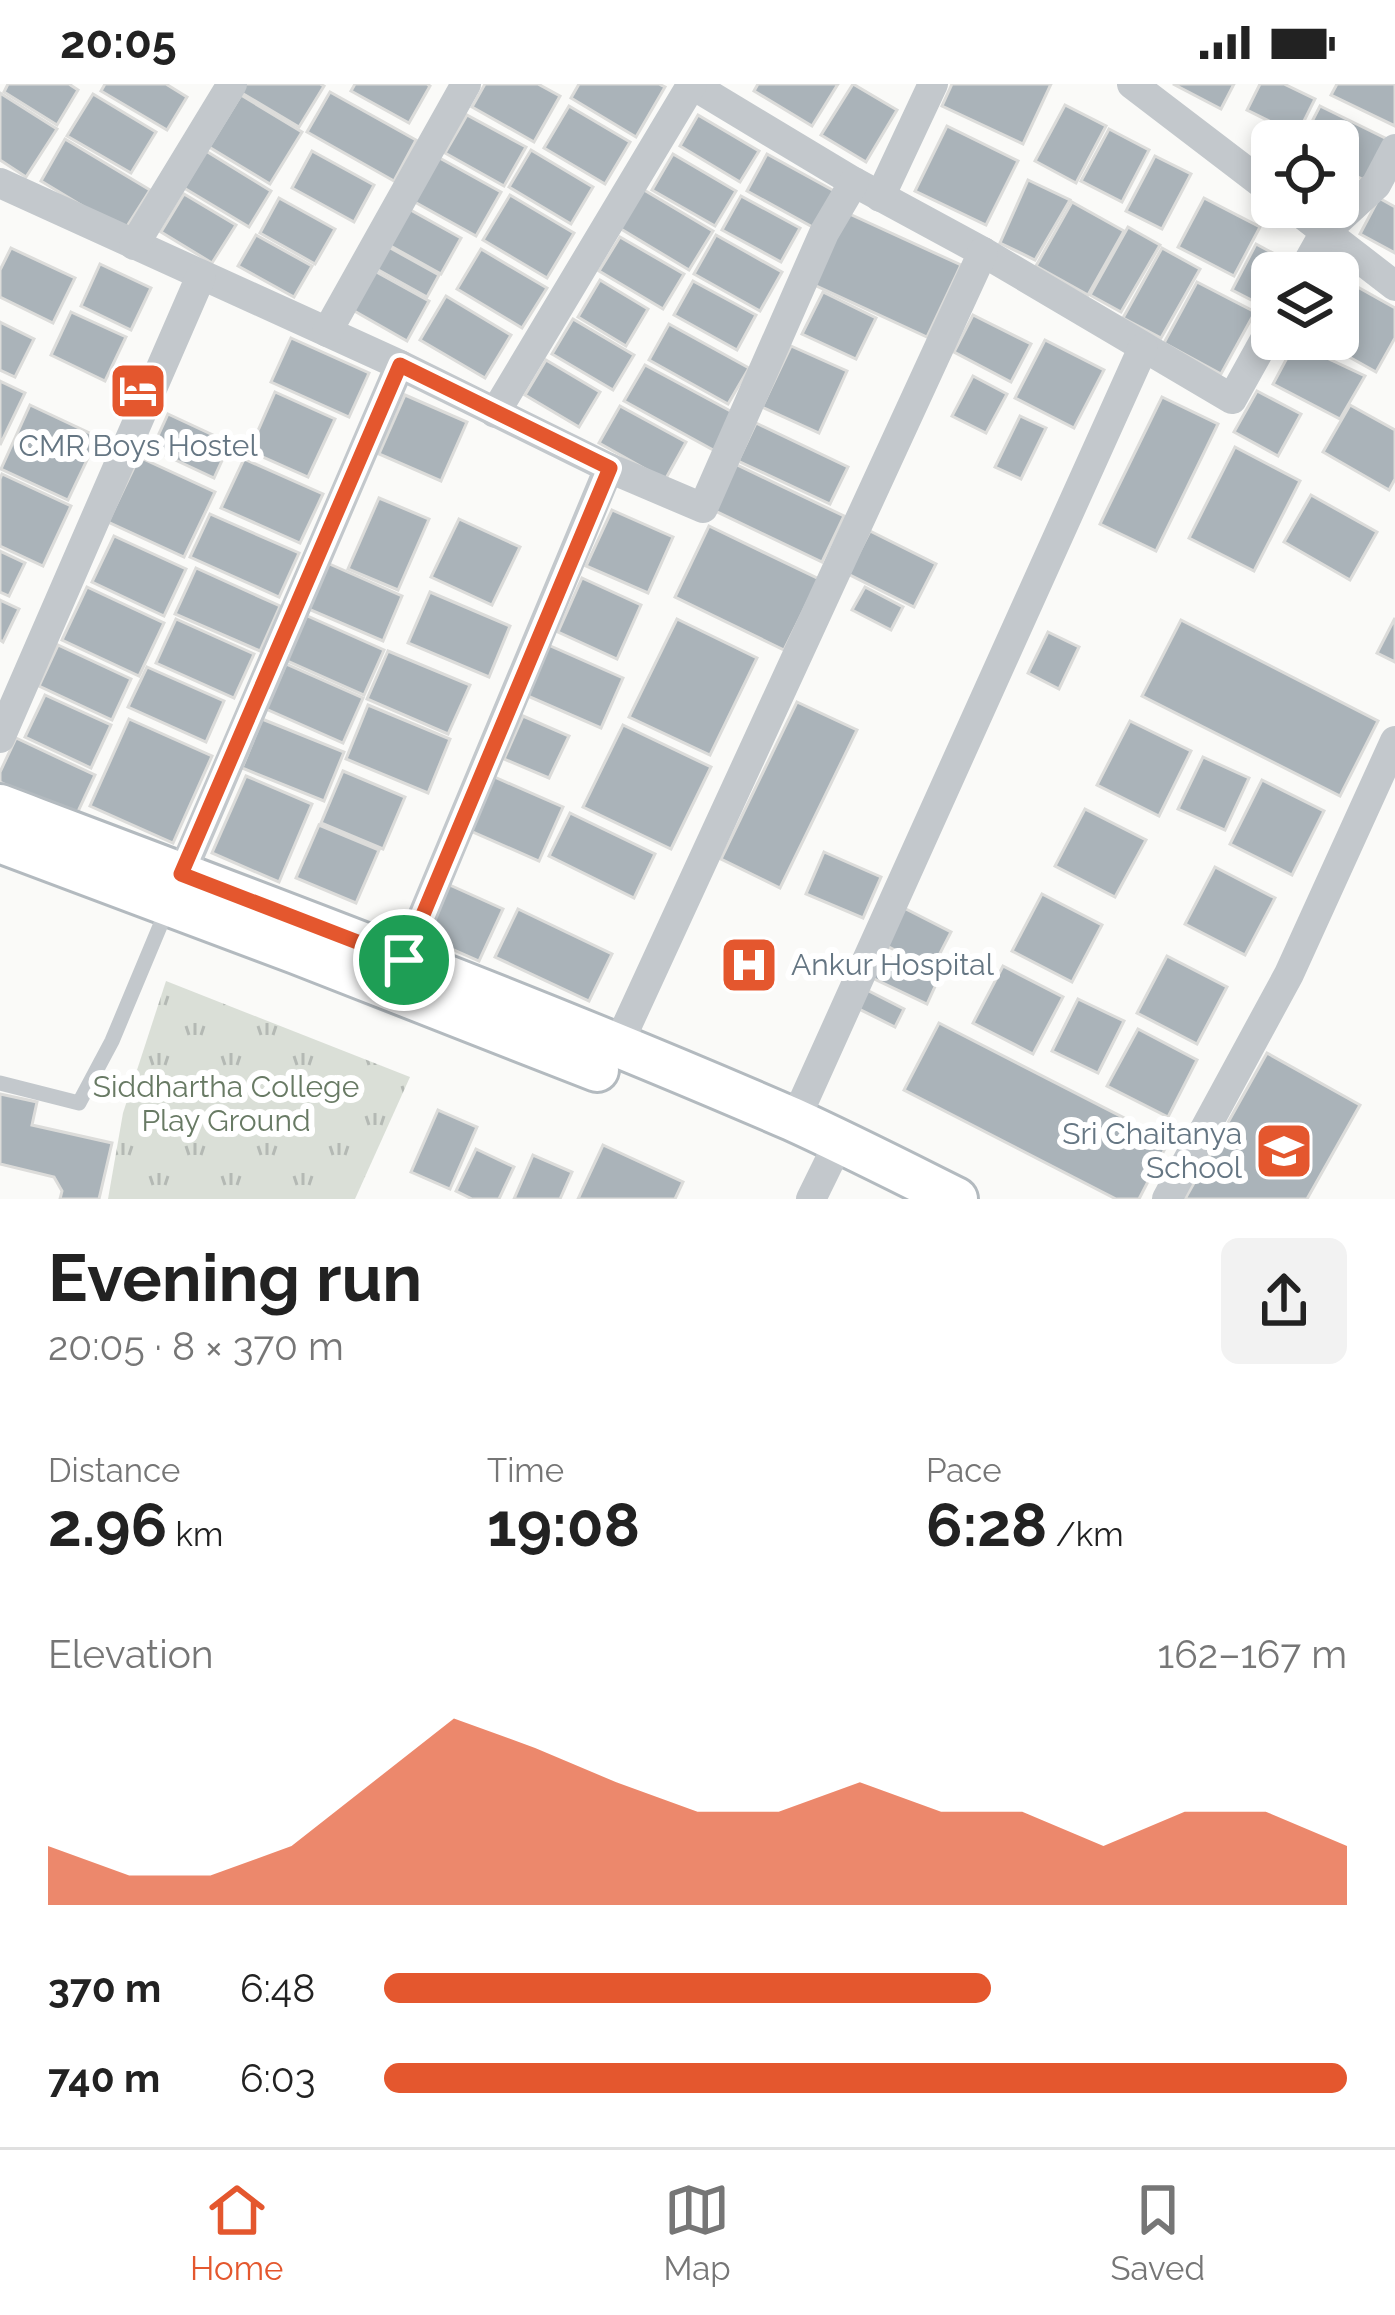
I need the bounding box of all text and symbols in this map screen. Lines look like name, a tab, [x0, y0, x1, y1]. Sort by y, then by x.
text: 20:05	[60, 16, 177, 69]
map controls	[1251, 120, 1359, 360]
button: locate	[1251, 120, 1359, 228]
button: layers	[1251, 252, 1359, 360]
hotel icon: CMR Boys Hostel	[107, 360, 169, 422]
place label: CMR Boys Hostel	[18, 428, 258, 463]
pin	[353, 909, 455, 1011]
icon: arrive	[371, 927, 437, 993]
hospital icon: Ankur Hospital	[718, 934, 780, 996]
place label: Ankur Hospital	[791, 947, 995, 982]
park label: Siddhartha College Play Ground	[93, 1069, 359, 1138]
place label: Sri Chaitanya School	[1062, 1116, 1243, 1185]
school or university icon: Sri Chaitanya School	[1253, 1120, 1315, 1182]
button: share	[1221, 1238, 1347, 1364]
text: Evening run	[48, 1239, 422, 1316]
text: 20:05 · 8 × 370 m	[48, 1323, 344, 1369]
text: Distance	[48, 1451, 180, 1490]
text: Time	[487, 1451, 564, 1490]
text: Pace	[926, 1451, 1002, 1490]
text: 2.96	[48, 1490, 167, 1560]
text: 19:08	[487, 1490, 640, 1560]
text: 6:28	[926, 1490, 1047, 1560]
text: km	[167, 1515, 223, 1554]
text: /km	[1047, 1515, 1124, 1554]
text: Elevation	[48, 1631, 214, 1677]
text: 162–167 m	[1158, 1631, 1347, 1677]
text: 370 m	[48, 1965, 161, 2011]
text: 6:48	[240, 1965, 315, 2011]
text: 740 m	[48, 2055, 160, 2101]
text: 6:03	[240, 2055, 316, 2101]
tab: Home	[190, 2177, 283, 2288]
tab: Map	[663, 2177, 731, 2288]
tab: Saved	[1111, 2177, 1205, 2288]

